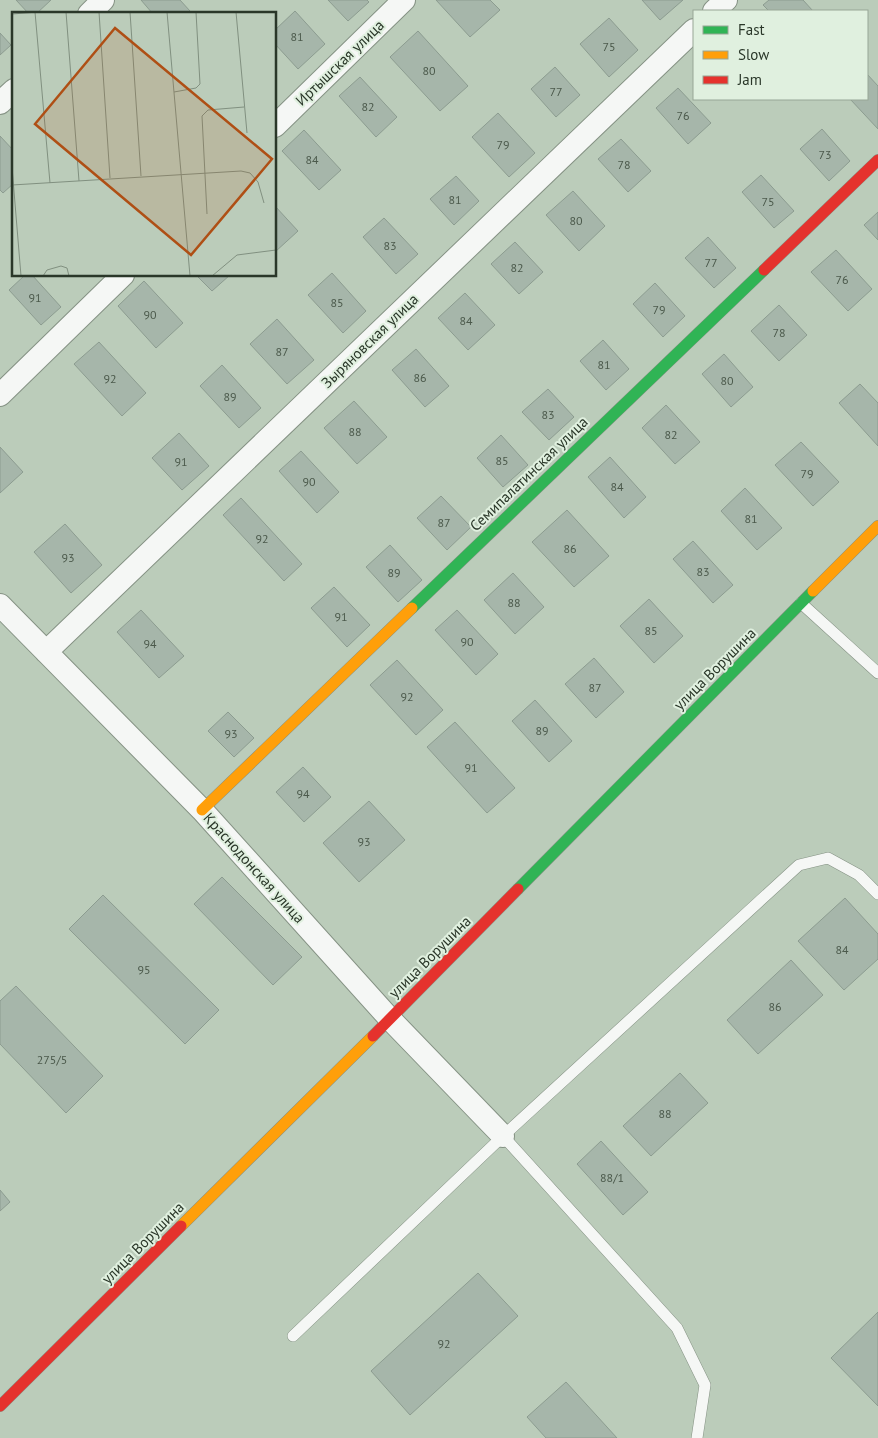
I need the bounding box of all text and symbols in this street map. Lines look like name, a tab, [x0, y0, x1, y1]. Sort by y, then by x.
legend	[693, 10, 868, 100]
inset map	[12, 12, 276, 276]
street label: Иртышская улица	[291, 16, 388, 110]
text: Fast	[738, 20, 765, 39]
house number: 81	[290, 29, 304, 44]
house number: 75	[602, 39, 616, 54]
text: Slow	[738, 45, 769, 64]
house number: 80	[422, 63, 436, 78]
text: Jam	[737, 70, 762, 89]
house number: 77	[549, 84, 563, 99]
house number: 82	[361, 99, 375, 114]
house number: 76	[676, 108, 690, 123]
house number: 79	[496, 137, 510, 152]
house number: 73	[818, 147, 832, 162]
house number: 84	[305, 152, 319, 167]
house number: 78	[617, 157, 631, 172]
house number: 81	[448, 192, 462, 207]
house number: 75	[761, 194, 775, 209]
house number: 80	[569, 213, 583, 228]
house number: 83	[383, 238, 397, 253]
house number: 77	[704, 255, 718, 270]
house number: 82	[510, 260, 524, 275]
house number: 76	[835, 272, 849, 287]
house number: 91	[28, 290, 42, 305]
street label: Зыряновская улица	[317, 290, 422, 392]
house number: 85	[330, 295, 344, 310]
house number: 79	[652, 302, 666, 317]
house number: 90	[143, 307, 157, 322]
house number: 84	[459, 313, 473, 328]
house number: 78	[772, 325, 786, 340]
house number: 87	[275, 344, 289, 359]
house number: 81	[597, 357, 611, 372]
house number: 86	[413, 370, 427, 385]
house number: 92	[103, 371, 117, 386]
house number: 80	[720, 373, 734, 388]
house number: 89	[223, 389, 237, 404]
house number: 83	[541, 407, 555, 422]
street label: Семипалатинская улица	[466, 412, 592, 535]
house number: 88	[348, 424, 362, 439]
house number: 82	[664, 427, 678, 442]
house number: 85	[495, 453, 509, 468]
house number: 91	[174, 454, 188, 469]
house number: 79	[800, 466, 814, 481]
house number: 90	[302, 474, 316, 489]
house number: 84	[610, 479, 624, 494]
house number: 81	[744, 511, 758, 526]
house number: 87	[437, 515, 451, 530]
house number: 92	[255, 531, 269, 546]
house number: 86	[563, 541, 577, 556]
house number: 93	[61, 550, 75, 565]
house number: 83	[696, 564, 710, 579]
house number: 89	[387, 565, 401, 580]
house number: 88	[507, 595, 521, 610]
house number: 91	[334, 609, 348, 624]
house number: 85	[644, 623, 658, 638]
street label: улица Ворушина	[670, 624, 760, 714]
house number: 90	[460, 634, 474, 649]
house number: 94	[143, 636, 157, 651]
house number: 87	[588, 680, 602, 695]
house number: 92	[400, 689, 414, 704]
house number: 89	[535, 723, 549, 738]
house number: 93	[224, 726, 238, 741]
house number: 91	[464, 760, 478, 775]
house number: 94	[296, 786, 310, 801]
street label: Краснодонская улица	[200, 808, 309, 927]
house number: 93	[357, 834, 371, 849]
street label: улица Ворушина	[385, 912, 475, 1002]
house number: 84	[835, 942, 849, 957]
house number: 95	[137, 962, 151, 977]
house number: 86	[768, 999, 782, 1014]
house number: 275/5	[37, 1052, 67, 1067]
house number: 88	[658, 1106, 672, 1121]
house number: 88/1	[600, 1170, 624, 1185]
street label: улица Ворушина	[98, 1198, 188, 1288]
house number: 92	[437, 1336, 451, 1351]

